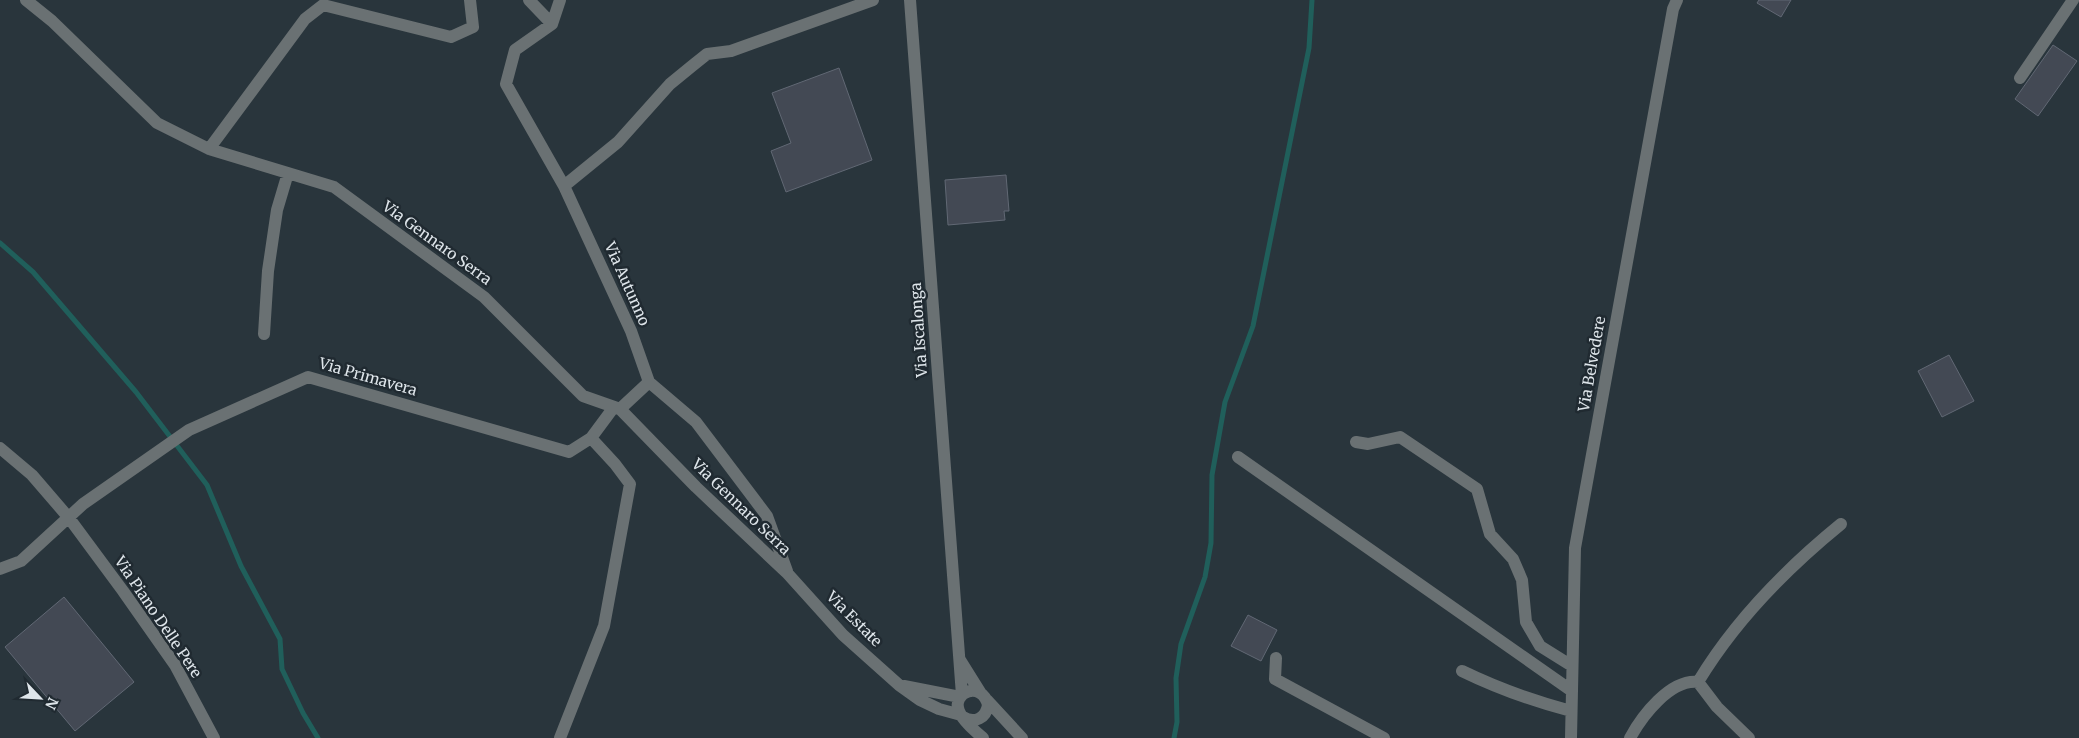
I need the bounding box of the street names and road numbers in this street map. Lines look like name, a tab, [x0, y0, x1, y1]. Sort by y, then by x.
street label: Via Gennaro Serra	[378, 196, 496, 289]
street label: Via Autunno	[600, 238, 654, 329]
street label: Via Iscalonga	[906, 282, 931, 379]
street label: Via Belvedere	[1574, 314, 1609, 414]
street label: Via Primavera	[316, 353, 419, 400]
street label: Via Gennaro Serra	[687, 454, 795, 559]
street label: Via Piano Delle Pere	[110, 551, 206, 681]
street label: Via Estate	[822, 586, 886, 650]

